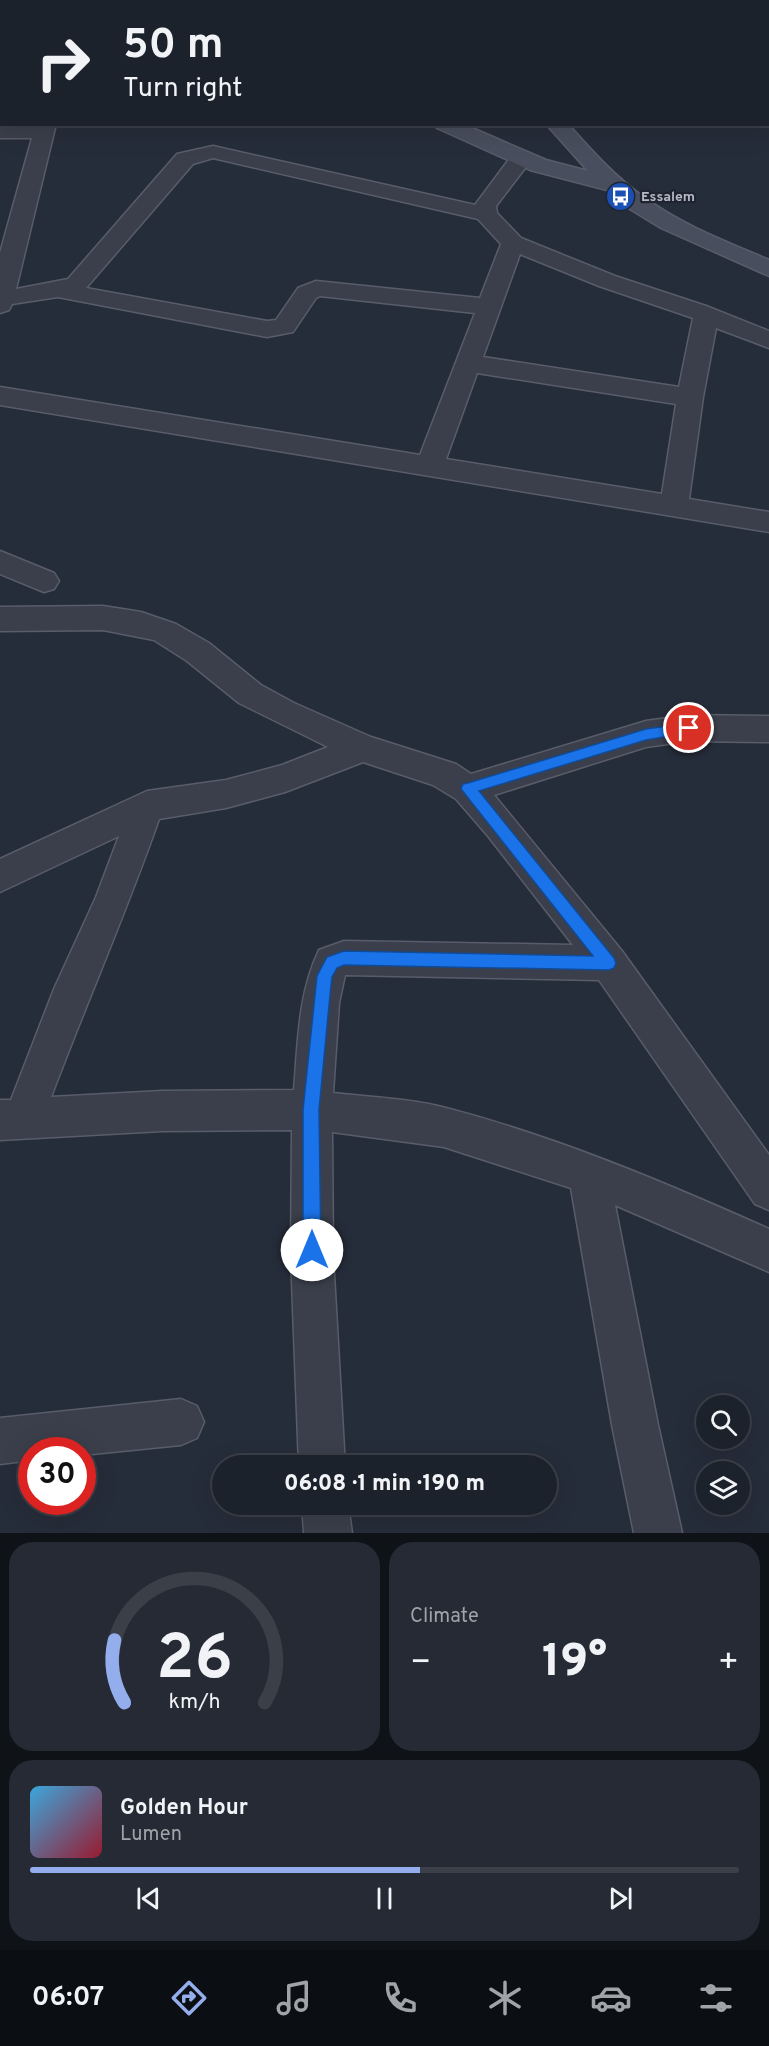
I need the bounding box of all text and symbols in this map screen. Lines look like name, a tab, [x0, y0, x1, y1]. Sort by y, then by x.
text: 50 m	[123, 20, 224, 73]
icon: right	[24, 24, 102, 102]
text: Turn right	[123, 72, 242, 106]
bus stop icon: Essalem	[604, 180, 636, 212]
place label: Essalem	[641, 189, 695, 206]
pin	[663, 702, 714, 753]
icon: arrive	[672, 711, 705, 744]
position arrow	[280, 1218, 344, 1282]
map controls	[696, 1395, 750, 1515]
button: search	[696, 1395, 750, 1449]
speed limit sign: 30	[18, 1437, 96, 1515]
button: layers	[696, 1461, 750, 1515]
text: 06:08 · 1 min · 190 m	[284, 1471, 485, 1498]
text: Climate	[410, 1604, 479, 1630]
text: 26	[156, 1622, 233, 1701]
text: 19°	[542, 1635, 607, 1692]
text: −	[410, 1643, 431, 1685]
text: +	[718, 1643, 739, 1685]
text: km/h	[168, 1690, 221, 1717]
text: Golden Hour	[120, 1795, 248, 1822]
text: Lumen	[120, 1822, 182, 1848]
icon: previous	[132, 1882, 165, 1915]
icon: pause	[368, 1882, 401, 1915]
icon: next	[604, 1882, 637, 1915]
icon: directions	[168, 1977, 210, 2019]
icon: music	[273, 1977, 315, 2019]
icon: phone	[379, 1977, 421, 2019]
icon: climate	[484, 1977, 526, 2019]
icon: car	[590, 1977, 632, 2019]
icon: filters	[695, 1977, 737, 2019]
text: 06:07	[32, 1981, 104, 2015]

